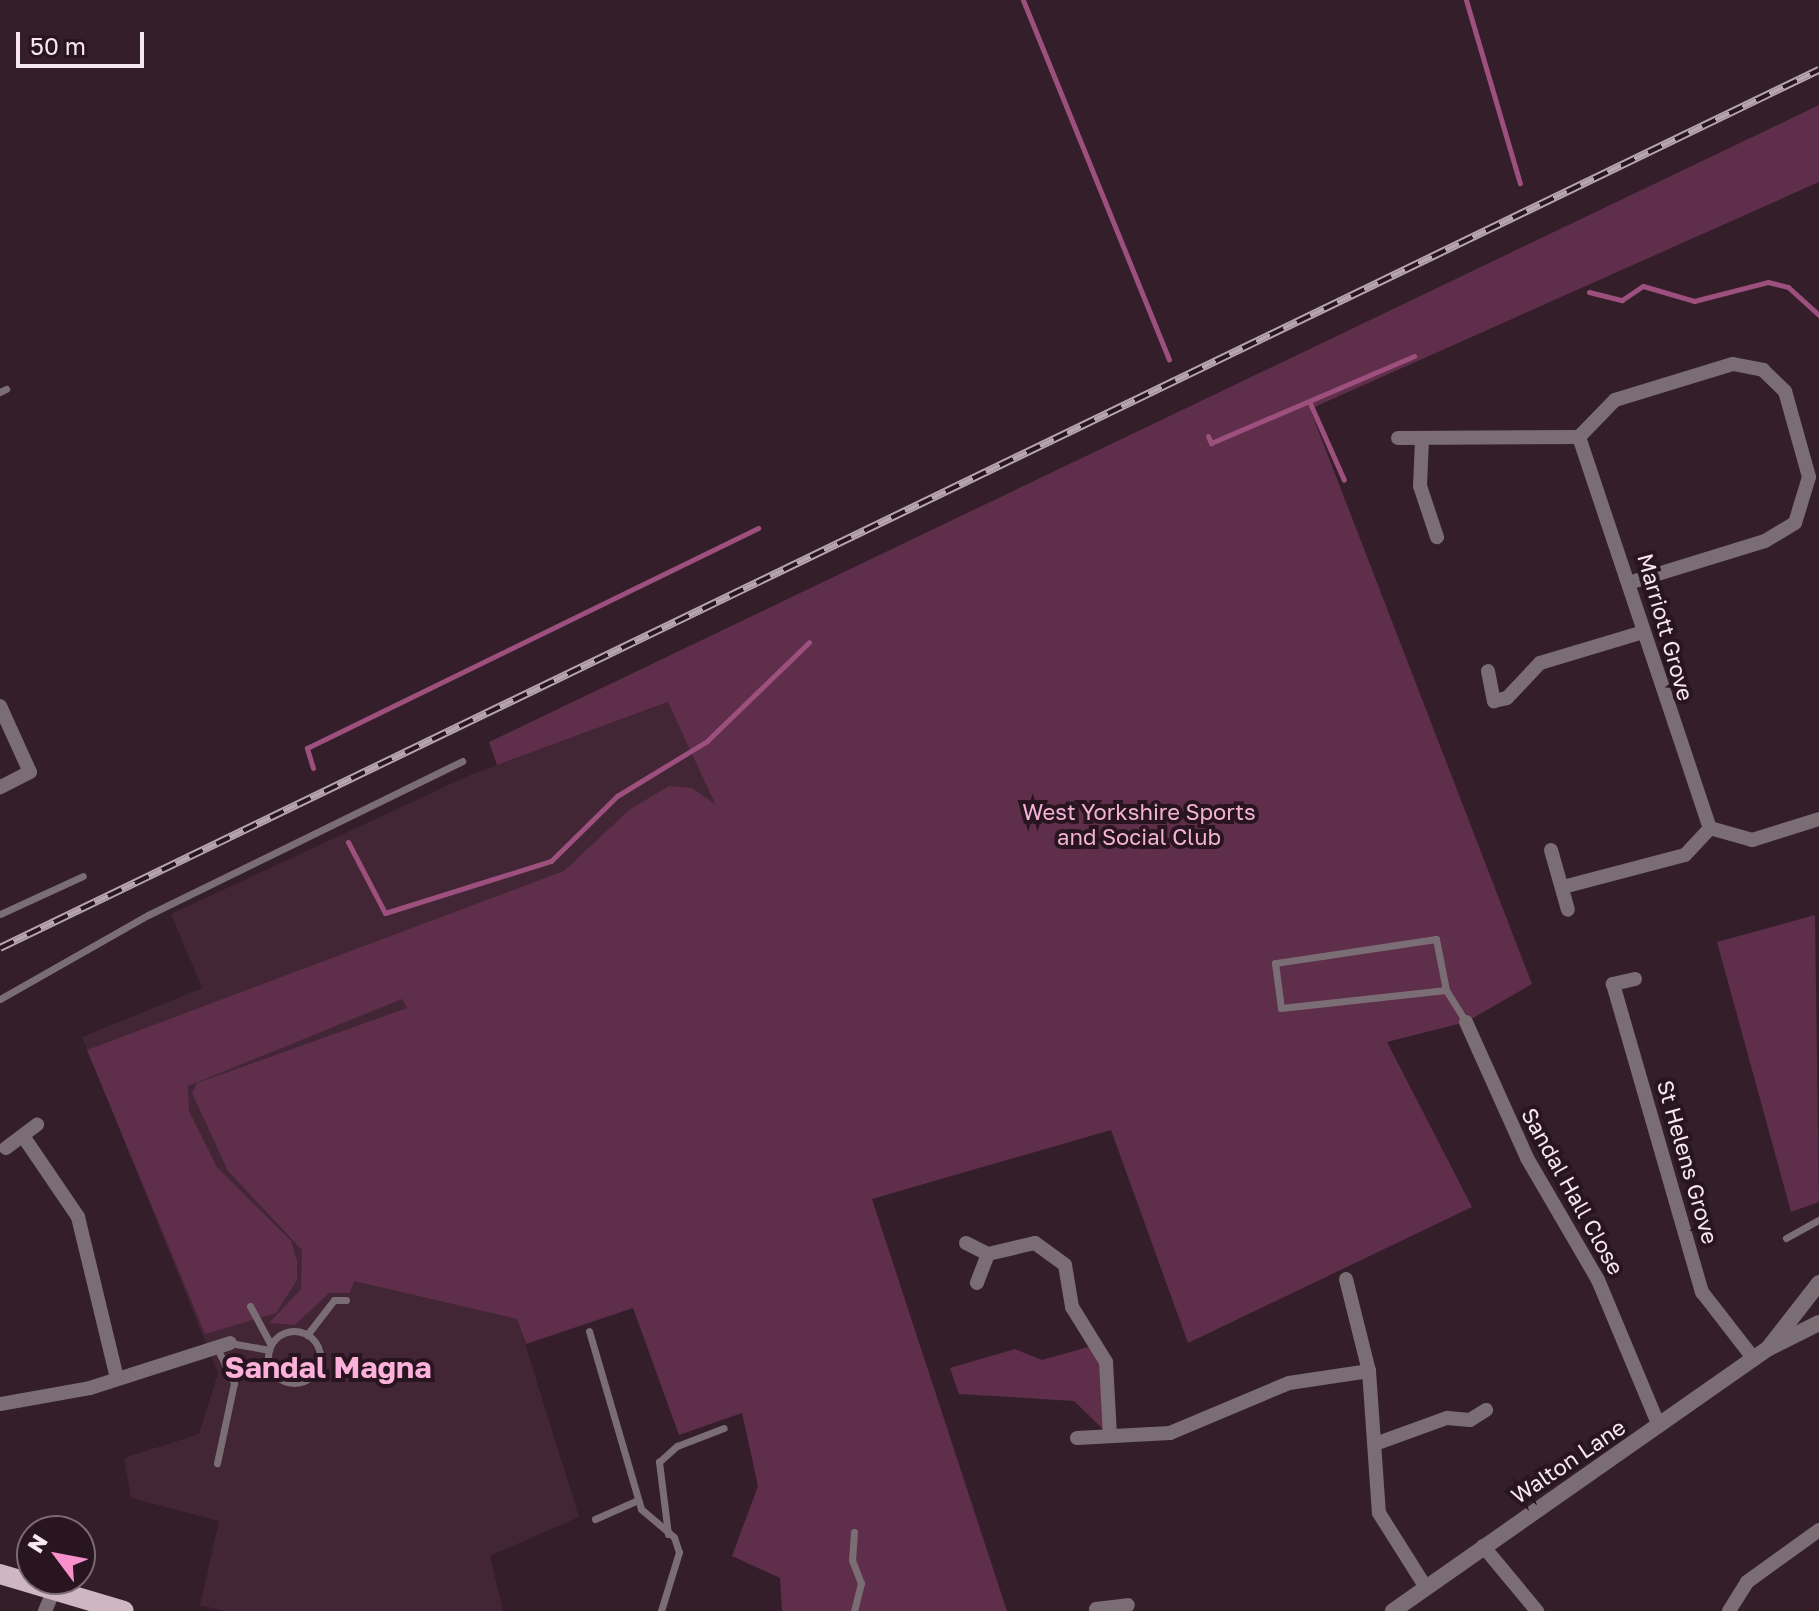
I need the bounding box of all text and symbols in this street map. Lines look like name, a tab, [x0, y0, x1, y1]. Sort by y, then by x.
scale bar	[20, 16, 148, 66]
text: 50 m	[30, 31, 86, 60]
street label: Marriott Grove	[1632, 550, 1700, 704]
park label: West Yorkshire Sports and Social Club	[1022, 798, 1256, 850]
street label: St Helens Grove	[1652, 1077, 1724, 1247]
street label: Sandal Hall Close	[1516, 1103, 1630, 1279]
district label: Sandal Magna	[224, 1349, 432, 1385]
street label: Walton Lane	[1506, 1413, 1630, 1509]
north arrow	[16, 1515, 96, 1595]
text: N	[21, 1529, 53, 1557]

